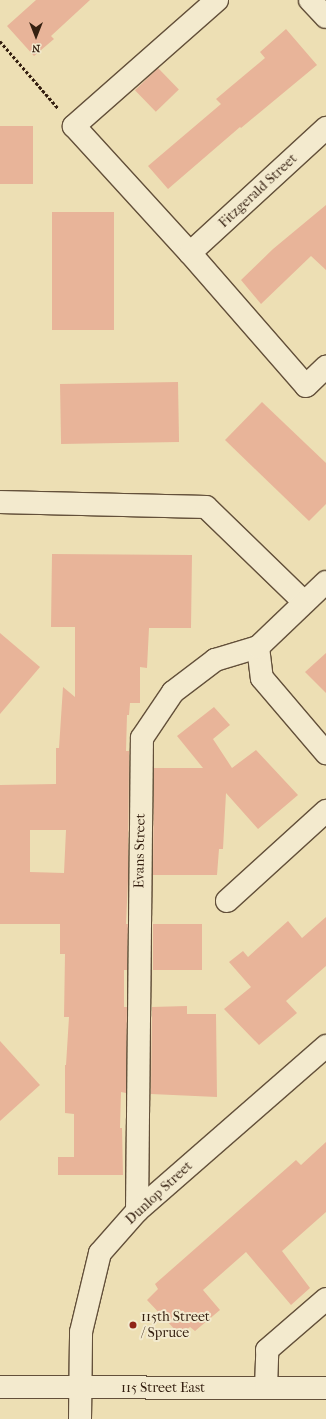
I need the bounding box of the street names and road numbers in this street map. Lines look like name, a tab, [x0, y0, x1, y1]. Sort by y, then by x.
street label: Fitzgerald Street	[215, 150, 301, 232]
street label: Evans Street	[131, 813, 149, 889]
street label: Dunlop Street	[122, 1158, 196, 1228]
street label: 115 Street East	[121, 1380, 205, 1396]

